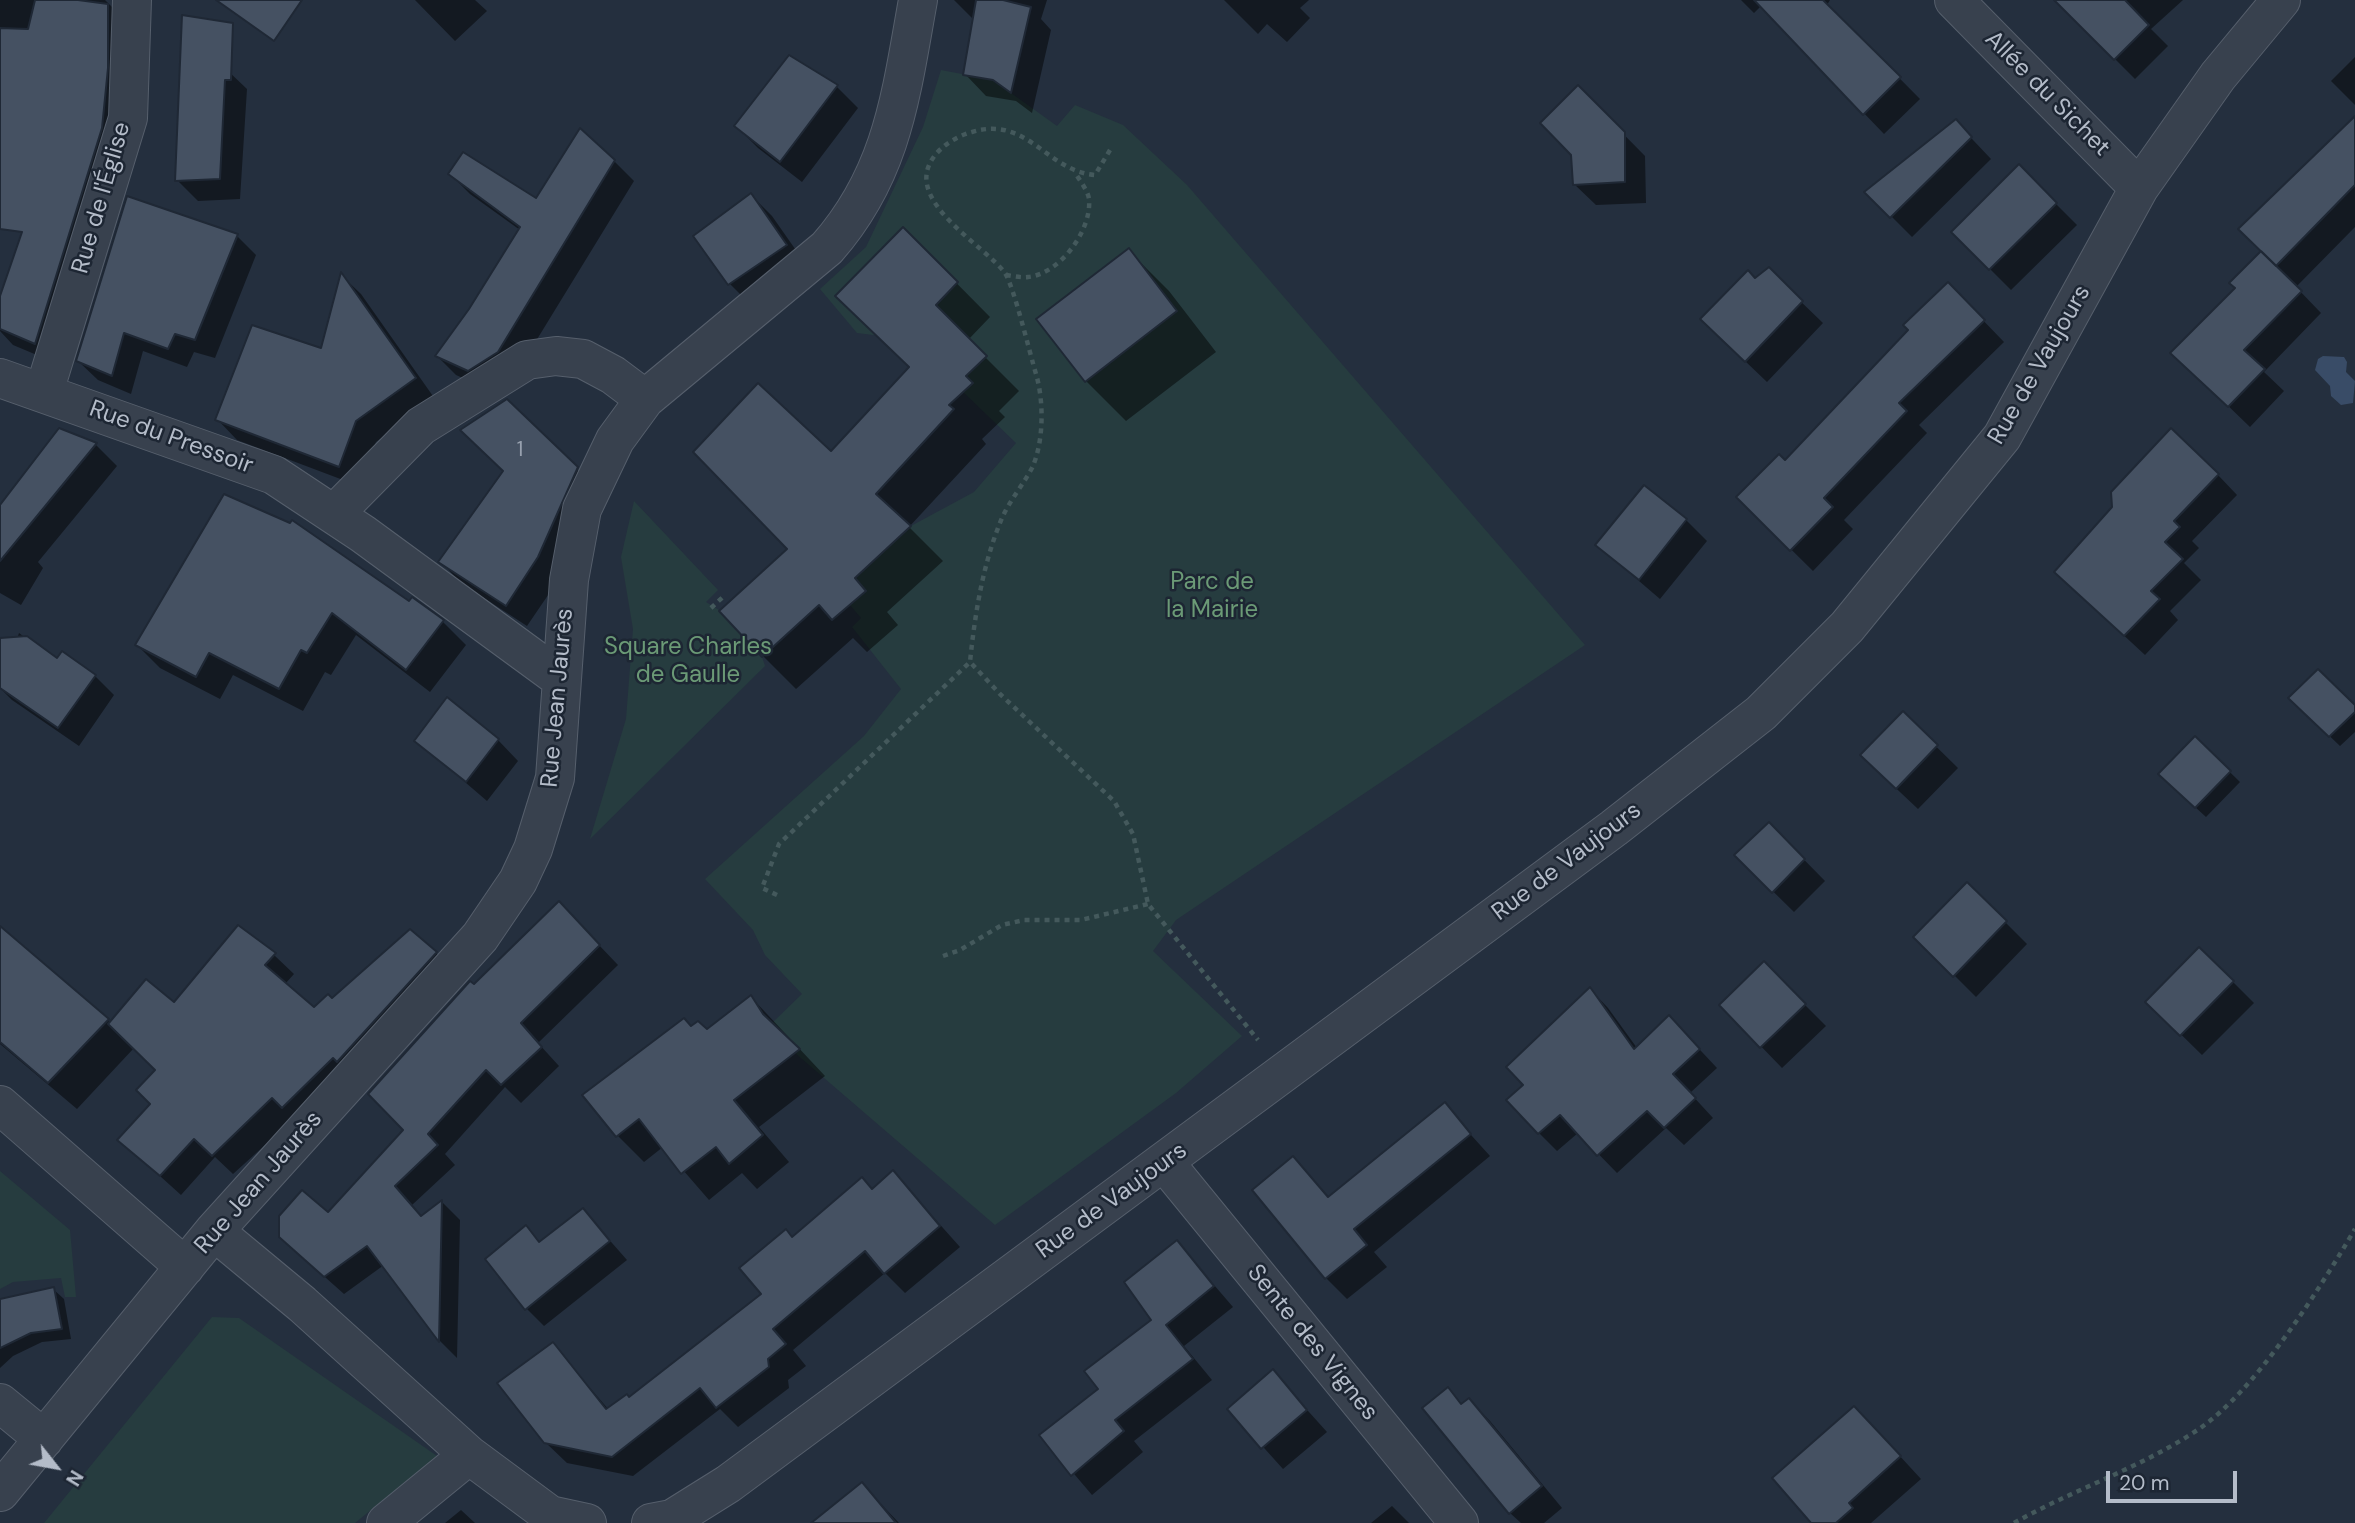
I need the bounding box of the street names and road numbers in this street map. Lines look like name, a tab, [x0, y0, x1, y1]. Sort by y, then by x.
street label: Allée du Sichet	[1978, 25, 2116, 163]
street label: Rue de l'Église	[67, 119, 137, 277]
street label: Rue de Vaujours	[1983, 280, 2097, 450]
street label: Rue du Pressoir	[85, 395, 257, 481]
street label: Rue Jean Jaurès	[536, 607, 580, 789]
street label: Rue de Vaujours	[1487, 797, 1647, 927]
street label: Rue Jean Jaurès	[189, 1106, 329, 1260]
street label: Rue de Vaujours	[1031, 1137, 1193, 1265]
street label: Sente des Vignes	[1240, 1259, 1384, 1427]

